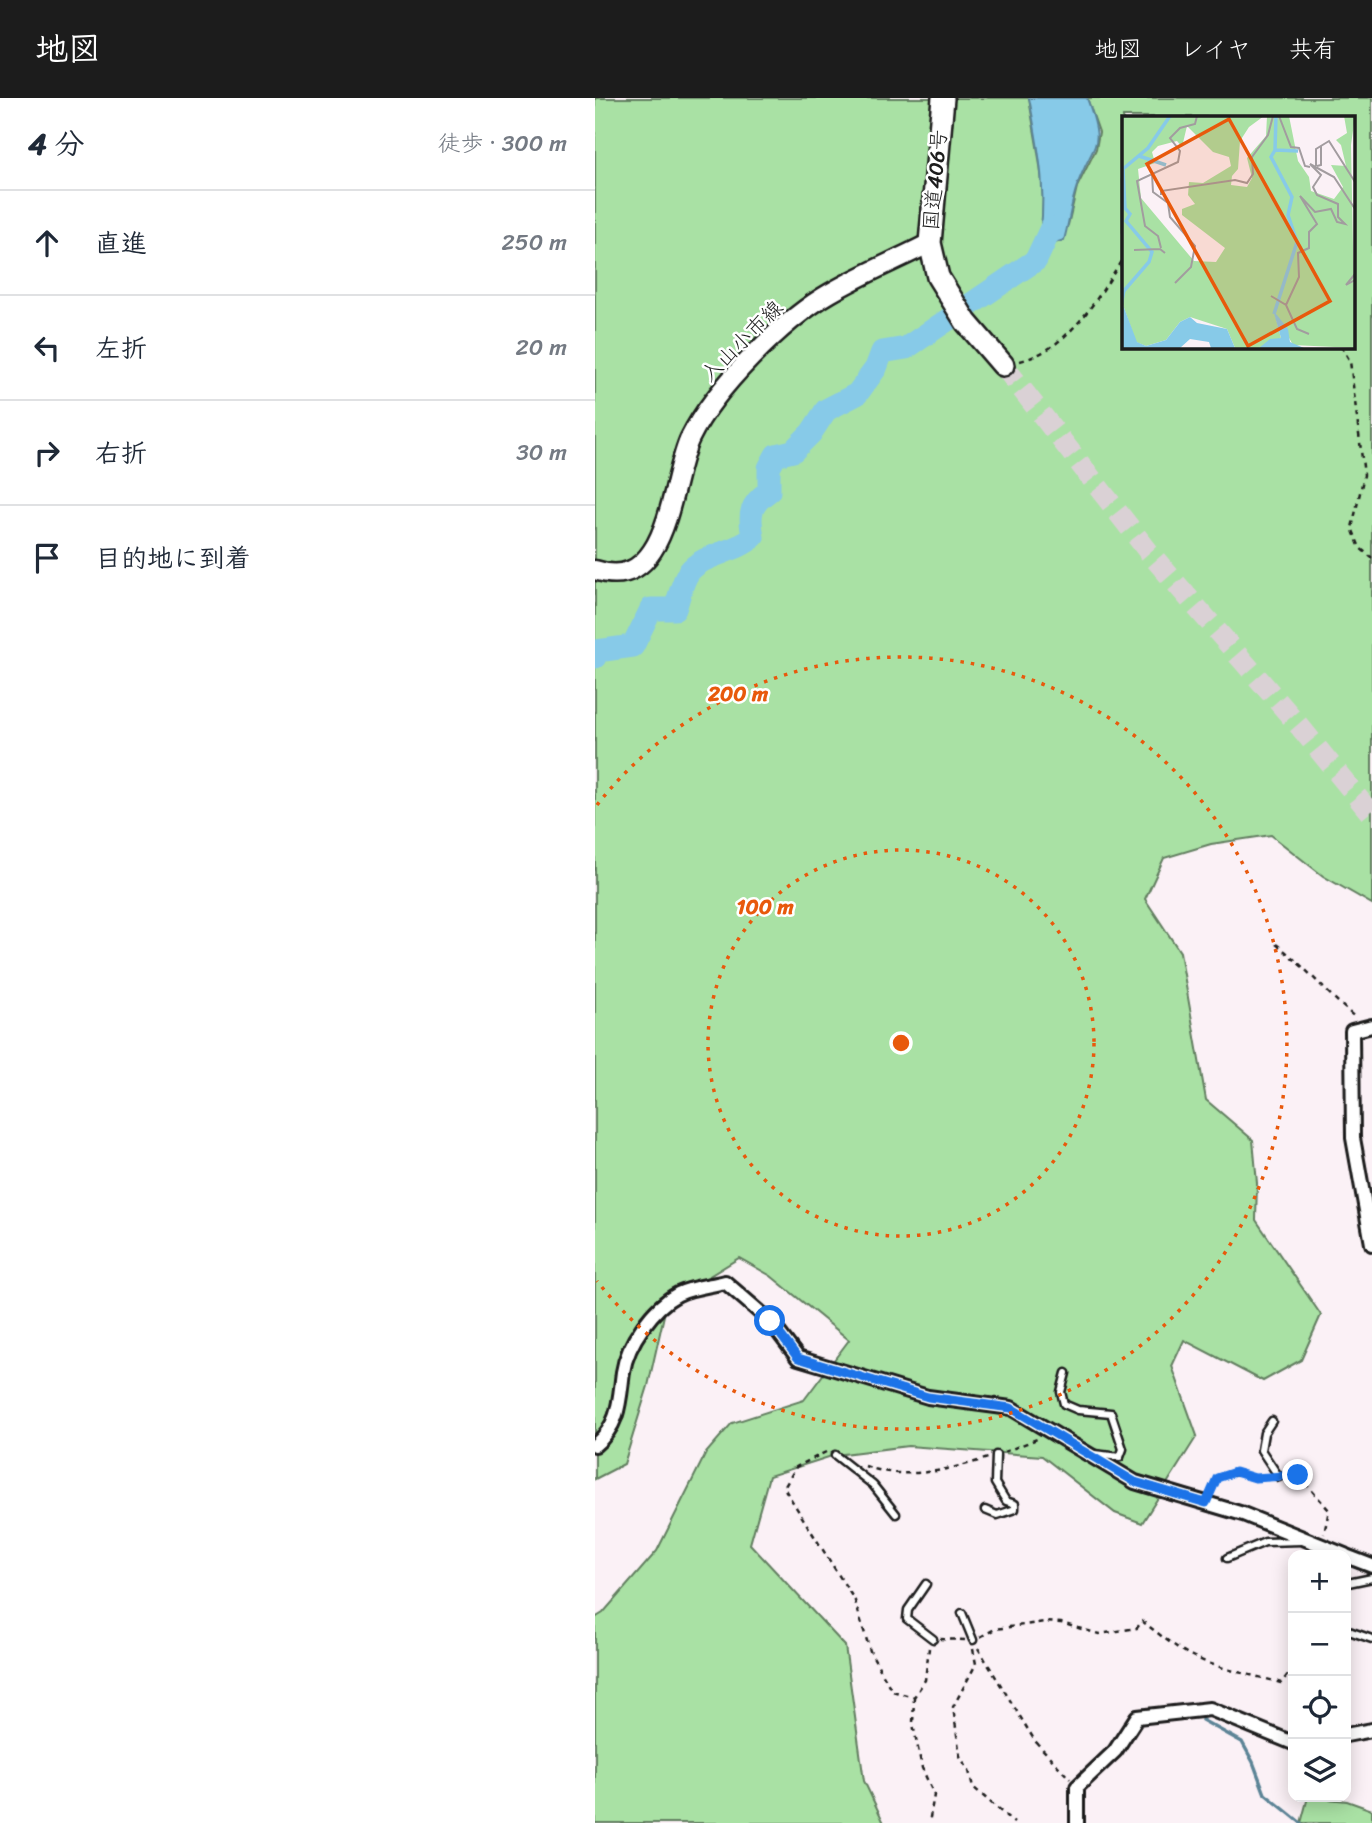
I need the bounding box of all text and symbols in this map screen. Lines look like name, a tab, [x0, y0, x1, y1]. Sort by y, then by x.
text: 地図	[35, 20, 101, 78]
text: 地図	[1094, 28, 1142, 70]
text: レイヤ	[1180, 28, 1251, 70]
text: 共有	[1289, 28, 1337, 70]
inset map	[1122, 116, 1355, 348]
text: 4 分	[28, 117, 85, 171]
text: 徒歩 · 300 m	[438, 123, 567, 164]
street label: 国道406号	[912, 128, 958, 232]
text: 直進	[95, 220, 147, 266]
text: 250 m	[501, 222, 567, 263]
icon: ahead	[28, 224, 66, 262]
street label: 入山小市線	[691, 290, 793, 392]
text: 左折	[95, 325, 147, 371]
text: 20 m	[516, 327, 567, 368]
icon: left	[28, 329, 66, 367]
text: 右折	[95, 430, 147, 476]
text: 30 m	[516, 432, 567, 473]
icon: right	[28, 434, 66, 472]
text: 目的地に到着	[95, 535, 251, 581]
icon: arrive	[28, 539, 66, 577]
text: 200 m	[707, 675, 769, 713]
text: 100 m	[736, 888, 794, 926]
centre of rings	[889, 1031, 913, 1055]
route start	[754, 1305, 785, 1336]
route end	[1282, 1459, 1313, 1490]
map controls	[1288, 1550, 1351, 1802]
button: +	[1288, 1550, 1351, 1613]
button: −	[1288, 1613, 1351, 1676]
button: locate	[1288, 1676, 1351, 1739]
button: layers	[1288, 1739, 1351, 1802]

